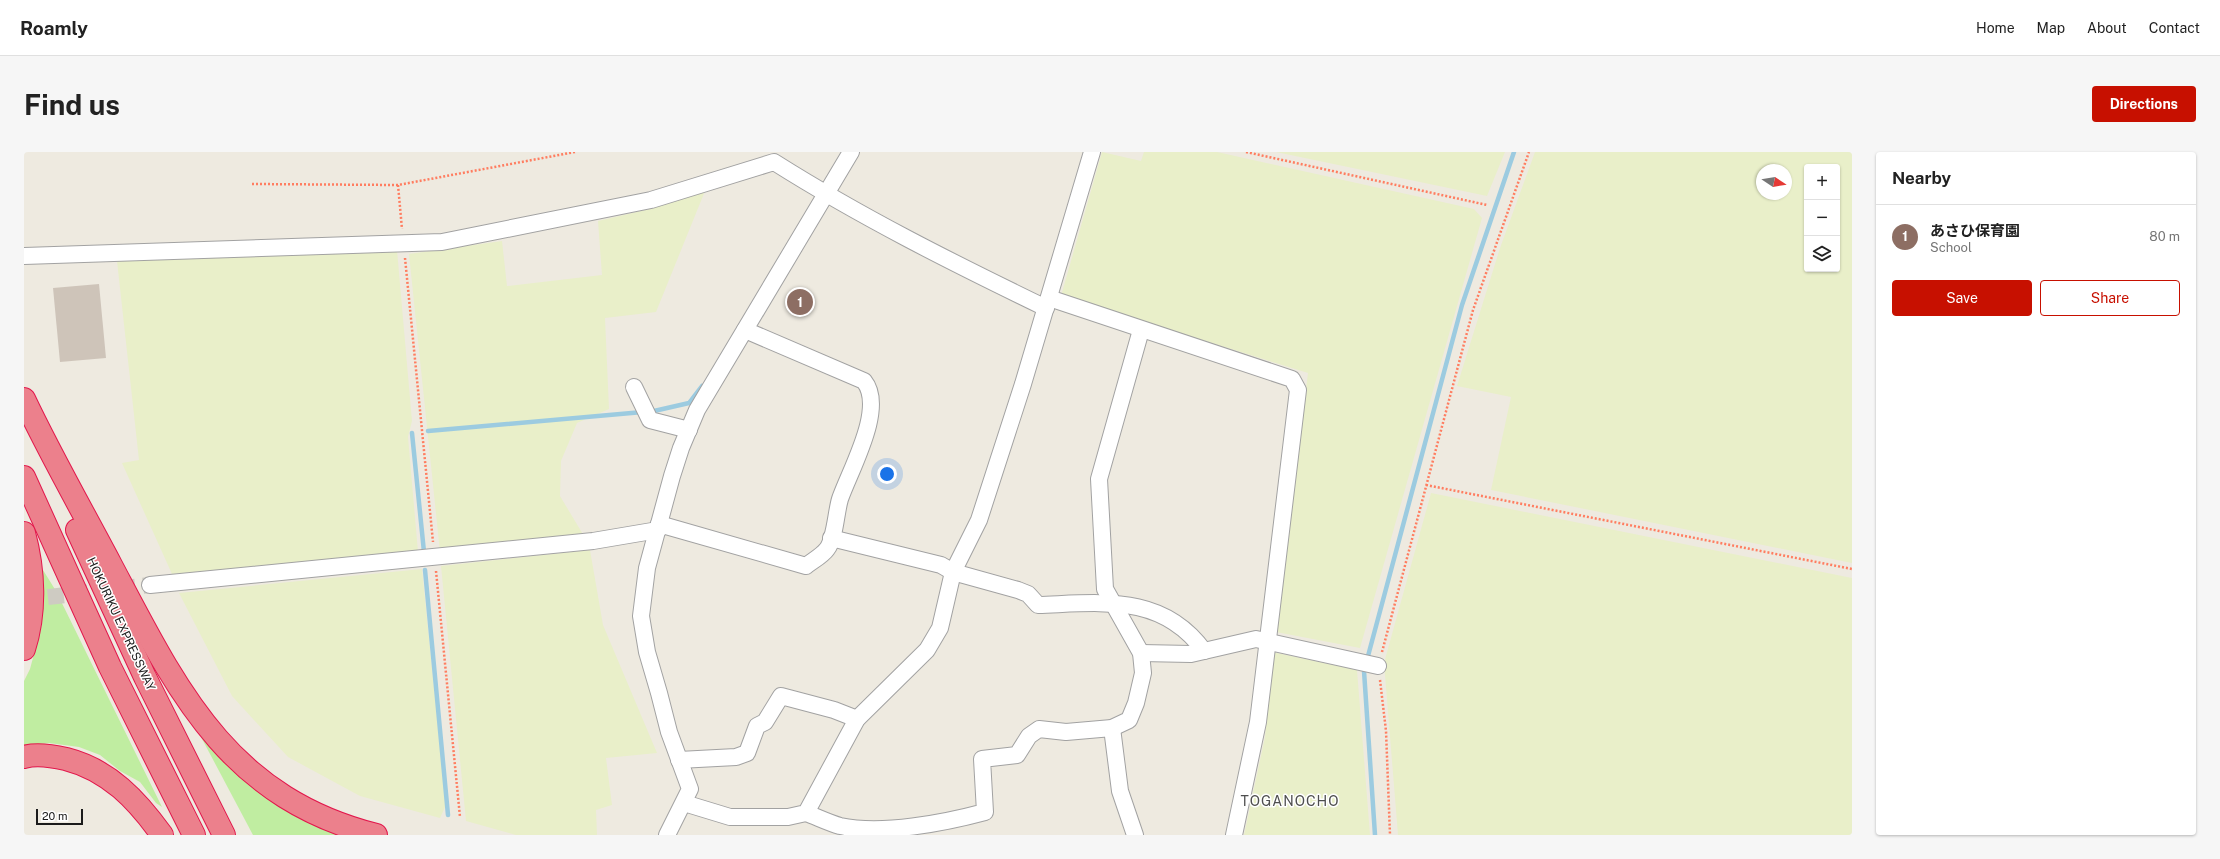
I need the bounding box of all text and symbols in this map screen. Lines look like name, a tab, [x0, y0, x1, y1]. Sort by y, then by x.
text: Roamly	[20, 17, 88, 39]
text: Home	[1976, 20, 2015, 36]
text: Map	[2037, 20, 2065, 36]
text: About	[2087, 20, 2127, 36]
text: Contact	[2149, 20, 2200, 36]
button: Directions	[2092, 86, 2196, 122]
text: Find us	[24, 88, 120, 121]
north arrow	[1756, 164, 1792, 200]
map controls	[1804, 164, 1840, 272]
button: +	[1804, 164, 1840, 200]
text: Nearby	[1892, 168, 1951, 188]
button: −	[1804, 200, 1840, 236]
text: あさひ保育園	[1930, 222, 2020, 239]
text: 1	[1902, 229, 1908, 244]
text: 80 m	[2149, 229, 2180, 244]
button: layers	[1804, 236, 1840, 272]
text: School	[1930, 240, 1972, 255]
button: Save	[1892, 280, 2032, 316]
button: Share	[2040, 280, 2180, 316]
pin: 1	[787, 287, 813, 317]
your location	[877, 464, 897, 484]
street label: HOKURIKU EXPRESSWAY	[84, 555, 158, 693]
district label: TOGANOCHO	[1240, 793, 1340, 809]
scale bar	[36, 807, 83, 826]
text: 20 m	[42, 810, 67, 822]

